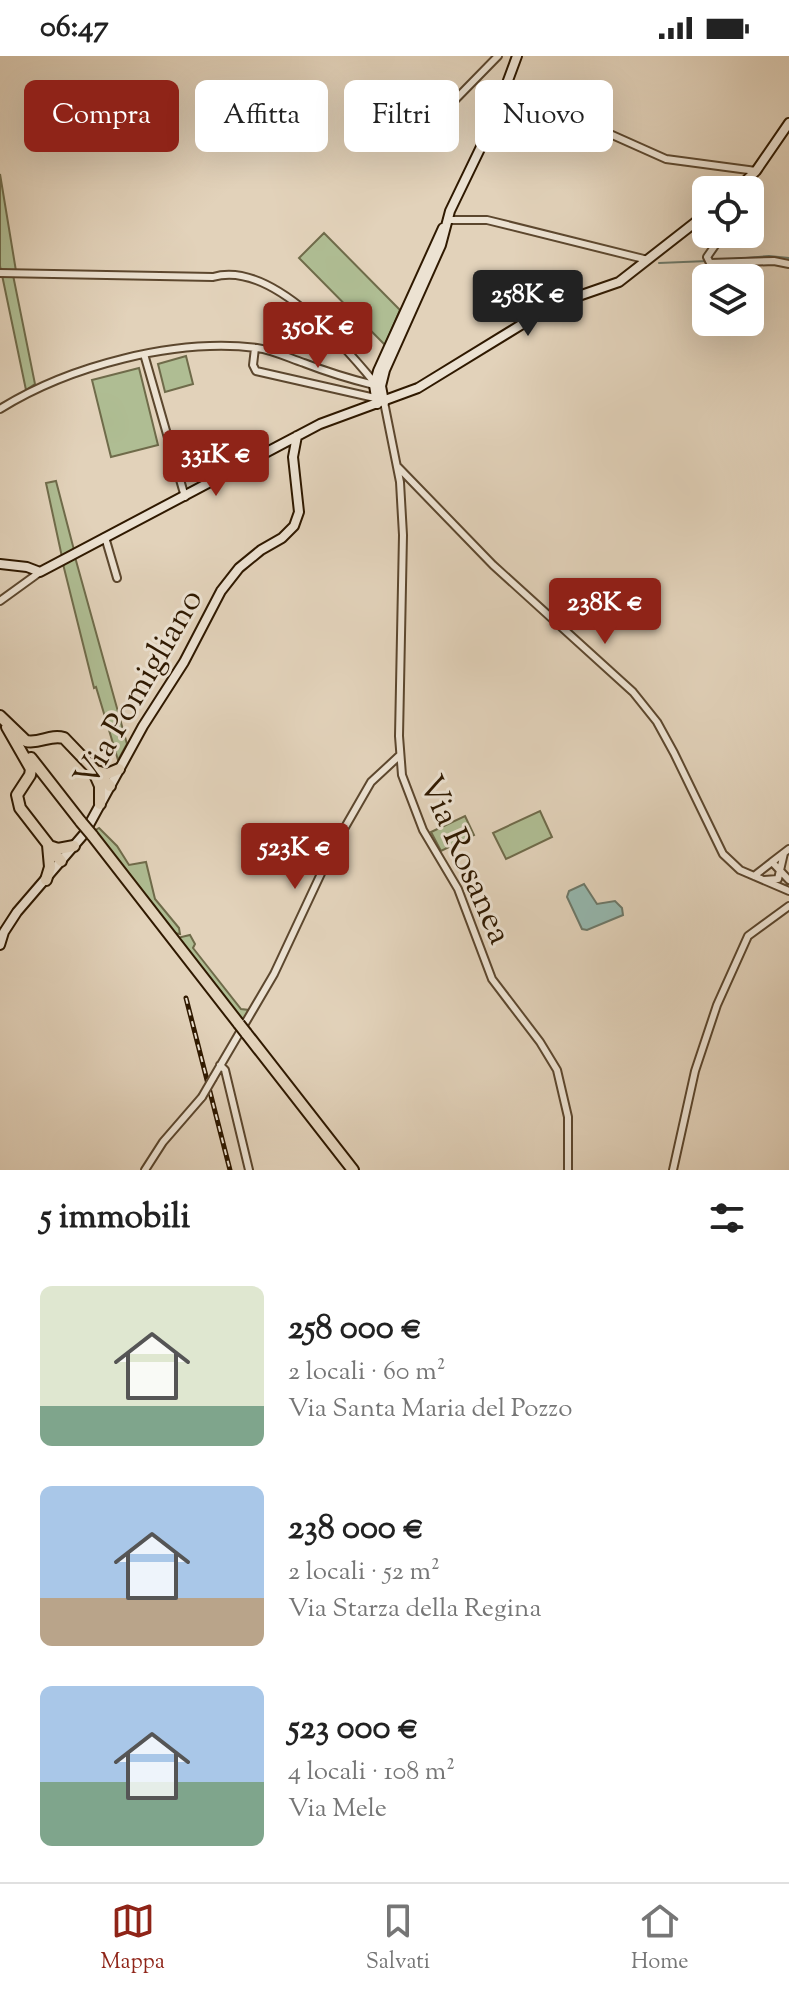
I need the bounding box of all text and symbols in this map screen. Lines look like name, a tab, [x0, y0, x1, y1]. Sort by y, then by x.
text: 06:47	[40, 7, 108, 50]
chip: Compra	[24, 80, 179, 152]
chip: Affitta	[195, 80, 328, 152]
chip: Filtri	[344, 80, 459, 152]
chip: Nuovo	[475, 80, 613, 152]
map controls	[692, 176, 764, 336]
button: locate	[692, 176, 764, 248]
button: layers	[692, 264, 764, 336]
pin: 258K €	[463, 270, 593, 338]
text: 258K €	[491, 277, 565, 314]
pin: 350K €	[253, 302, 383, 370]
text: 350K €	[281, 309, 355, 346]
pin: 331K €	[151, 430, 281, 498]
text: 331K €	[181, 437, 251, 474]
pin: 238K €	[540, 578, 670, 646]
street label: Via Pomigliano	[63, 581, 217, 797]
text: 238K €	[567, 585, 643, 622]
street label: Via Rosanea	[405, 768, 523, 953]
pin: 523K €	[230, 823, 360, 891]
text: 523K €	[259, 830, 331, 867]
text: 5 immobili	[40, 1194, 190, 1243]
icon: filters	[705, 1196, 749, 1240]
text: 258 000 €	[288, 1305, 422, 1354]
icon: home	[104, 1318, 200, 1414]
text: 2 locali · 60 m²	[288, 1354, 445, 1391]
text: Via Santa Maria del Pozzo	[288, 1391, 572, 1428]
text: 238 000 €	[288, 1505, 424, 1554]
icon: home	[104, 1518, 200, 1614]
text: 2 locali · 52 m²	[288, 1554, 440, 1591]
text: Via Starza della Regina	[288, 1591, 541, 1628]
text: 523 000 €	[288, 1705, 419, 1754]
icon: home	[104, 1718, 200, 1814]
text: 4 locali · 108 m²	[288, 1754, 455, 1791]
text: Via Mele	[288, 1791, 387, 1828]
tab: Mappa	[100, 1899, 165, 1979]
tab: Salvati	[366, 1899, 430, 1979]
tab: Home	[631, 1899, 689, 1979]

